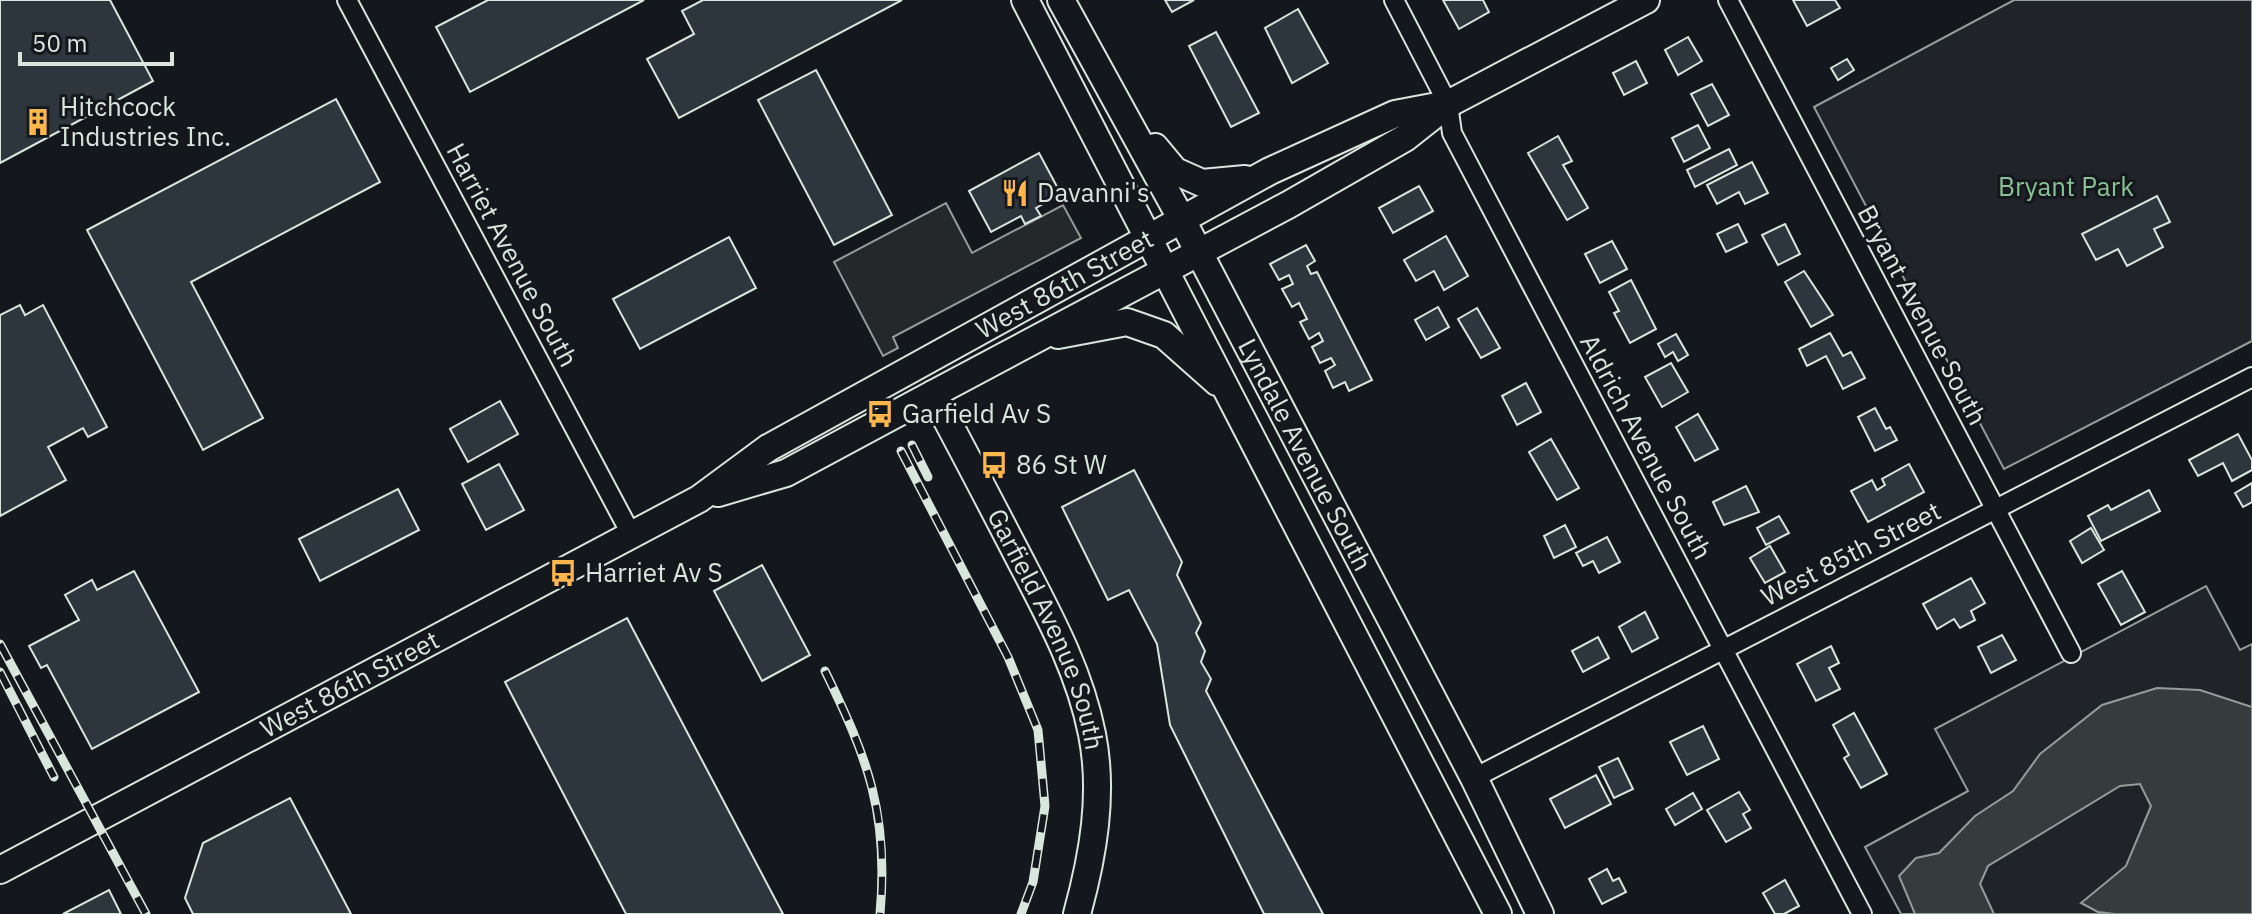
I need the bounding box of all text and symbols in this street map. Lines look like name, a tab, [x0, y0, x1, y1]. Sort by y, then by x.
scale bar	[20, 16, 172, 66]
text: 50 m	[32, 27, 87, 59]
place label: Hitchcock Industries Inc.	[60, 89, 231, 153]
building icon: Hitchcock Industries Inc.	[23, 107, 53, 137]
street label: Harriet Avenue South	[440, 137, 586, 372]
park label: Bryant Park	[1998, 169, 2134, 203]
place label: Davanni's	[1037, 175, 1150, 209]
restaurant icon: Davanni's	[1000, 178, 1030, 208]
street label: Bryant Avenue South	[1850, 199, 1995, 430]
street label: West 86th Street	[970, 221, 1159, 346]
street label: Aldrich Avenue South	[1573, 328, 1721, 565]
street label: Lyndale Avenue South	[1231, 332, 1381, 576]
place label: Garfield Av S	[902, 396, 1051, 430]
bus stop icon: Garfield Av S	[865, 399, 895, 429]
place label: 86 St W	[1016, 447, 1107, 481]
bus stop icon: 86 St W	[979, 450, 1009, 480]
street label: West 85th Street	[1755, 493, 1946, 613]
street label: Garfield Avenue South	[980, 502, 1112, 752]
place label: Harriet Av S	[585, 555, 723, 589]
bus stop icon: Harriet Av S	[548, 558, 578, 588]
street label: West 86th Street	[254, 622, 445, 745]

